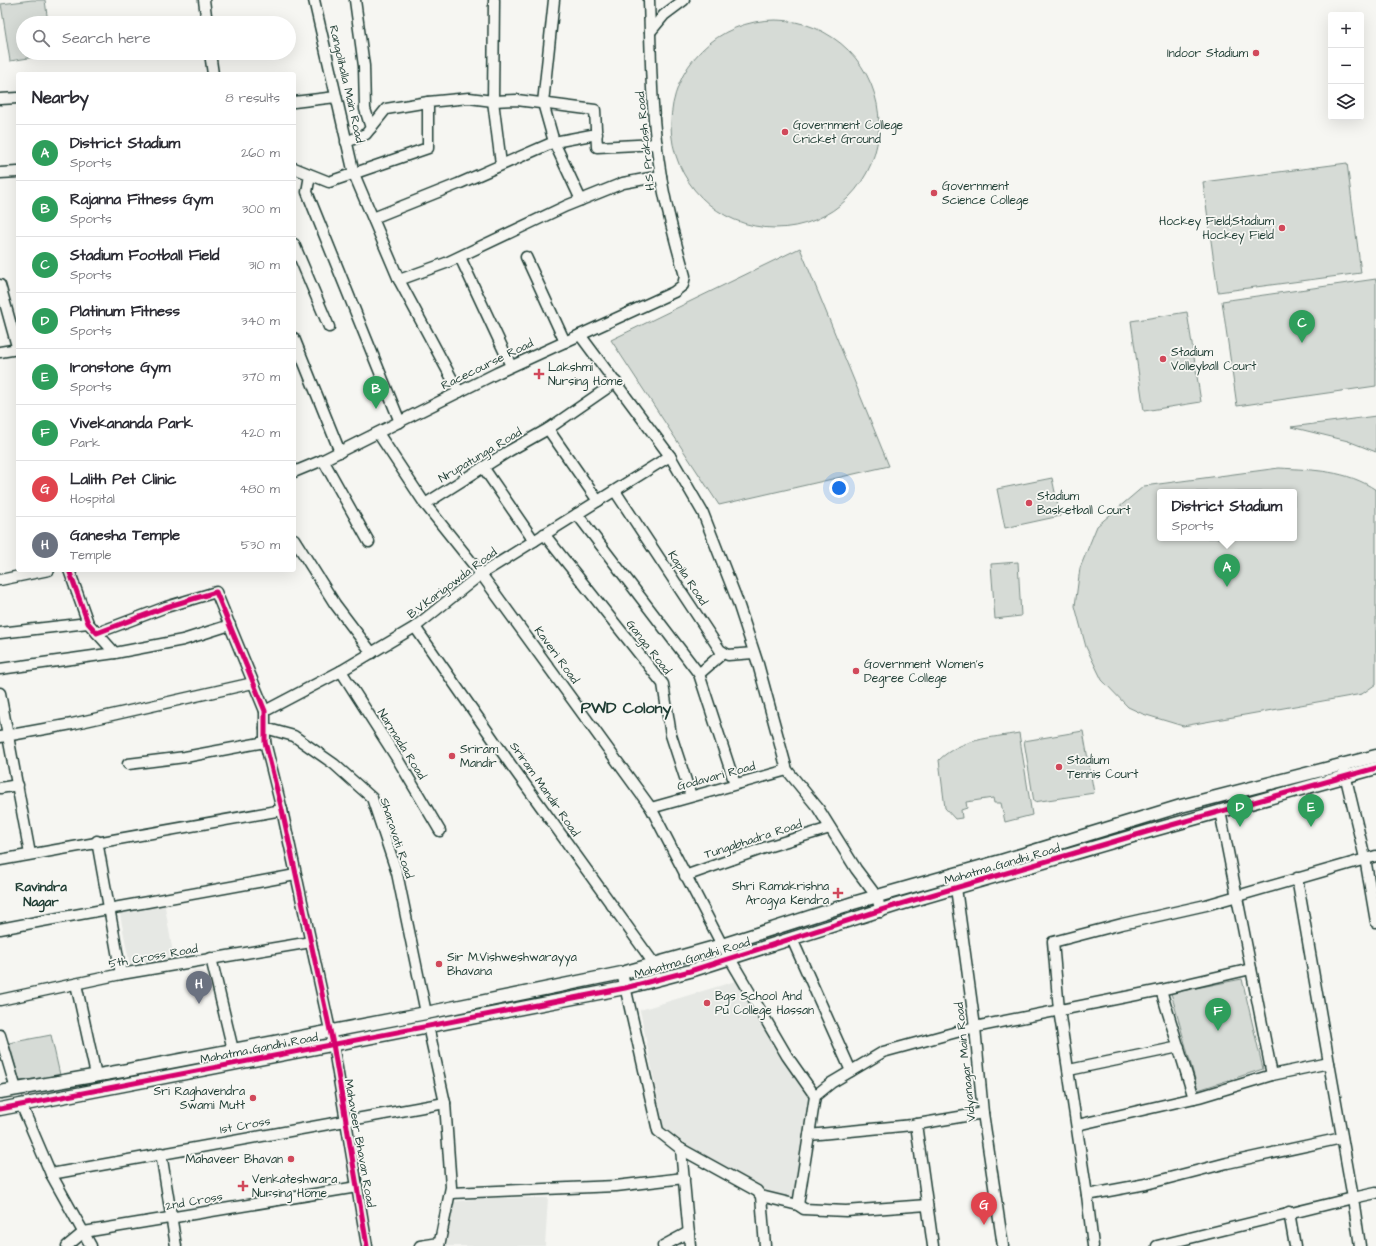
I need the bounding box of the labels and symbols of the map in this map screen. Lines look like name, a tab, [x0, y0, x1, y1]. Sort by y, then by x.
street label: Rangolihalla Main Road	[324, 24, 368, 145]
place label: Indoor Stadium	[1167, 45, 1249, 62]
marker: Indoor Stadium	[1251, 48, 1261, 58]
street label: H.S Prakash Road	[632, 91, 659, 191]
place label: Government College Cricket Ground	[793, 117, 904, 148]
marker: Government College Cricket Ground	[780, 127, 790, 137]
place label: Government Science College	[942, 178, 1029, 210]
marker: Government Science College	[929, 188, 939, 198]
place label: Hockey Field;Stadium Hockey Field	[1159, 213, 1275, 245]
marker: Hockey Field;Stadium Hockey Field	[1277, 223, 1287, 233]
pin: C	[1289, 310, 1315, 343]
street label: Racecourse Road	[438, 335, 536, 394]
place label: Stadium Volleyball Court	[1171, 344, 1257, 376]
marker: Stadium Volleyball Court	[1158, 354, 1168, 364]
place label: Lakshmi Nursing Home	[548, 359, 623, 391]
marker: Lakshmi Nursing Home	[533, 368, 545, 380]
pin: B	[363, 376, 389, 409]
street label: Nrupatunga Road	[435, 424, 526, 488]
your location	[829, 478, 849, 498]
place label: Stadium Basketball Court	[1037, 488, 1131, 519]
marker: Stadium Basketball Court	[1024, 498, 1034, 508]
street label: B.V.Karigowda Road	[404, 544, 501, 624]
street label: Kapila Road	[664, 548, 712, 609]
pin: A	[1214, 554, 1240, 587]
street label: Ganga Road	[621, 616, 675, 679]
street label: Kaveri Road	[530, 623, 583, 687]
place label: Government Women's Degree College	[864, 656, 984, 688]
marker: Government Women's Degree College	[851, 666, 861, 676]
district label: PWD Colony	[581, 697, 672, 720]
street label: Narmada Road	[373, 706, 430, 783]
street label: Sriram Mandir Road	[506, 739, 584, 840]
place label: Sriram Mandir	[460, 741, 499, 772]
marker: Sriram Mandir	[447, 751, 457, 761]
place label: Stadium Tennis Court	[1067, 752, 1139, 783]
street label: Godavari Road	[675, 758, 757, 795]
marker: Stadium Tennis Court	[1054, 762, 1064, 772]
pin: D	[1227, 794, 1253, 827]
pin: E	[1298, 794, 1324, 827]
street label: Sharavati Road	[375, 796, 418, 881]
street label: Tungabhadra Road	[702, 816, 805, 864]
street label: Mahatma Gandhi Road	[942, 840, 1062, 889]
district label: Ravindra Nagar	[15, 878, 67, 913]
place label: Shri Ramakrishna Arogya Kendra	[732, 878, 829, 910]
marker: Shri Ramakrishna Arogya Kendra	[832, 887, 844, 899]
street label: Mahatma Gandhi Road	[632, 934, 752, 983]
street label: 5th Cross Road	[107, 940, 199, 973]
place label: Sir M.Vishweshwarayya Bhavana	[447, 949, 577, 980]
marker: Sir M.Vishweshwarayya Bhavana	[434, 959, 444, 969]
pin: H	[186, 971, 212, 1004]
place label: Bgs School And Pu College Hassan	[715, 988, 814, 1020]
marker: Bgs School And Pu College Hassan	[702, 998, 712, 1008]
pin: F	[1205, 998, 1231, 1031]
street label: Vidyanagar Main Road	[951, 1001, 981, 1123]
street label: Mahatma Gandhi Road	[199, 1029, 320, 1068]
street label: Mahaveer Bhavan Road	[340, 1078, 379, 1209]
place label: Sri Raghavendra Swami Mutt	[154, 1083, 245, 1114]
marker: Sri Raghavendra Swami Mutt	[248, 1093, 258, 1103]
street label: 1st Cross	[218, 1113, 272, 1138]
place label: Mahaveer Bhavan	[185, 1151, 283, 1168]
marker: Mahaveer Bhavan	[286, 1154, 296, 1164]
place label: Venkateshwara Nursing Home	[252, 1171, 337, 1203]
marker: Venkateshwara Nursing Home	[237, 1180, 249, 1192]
street label: 2nd Cross	[164, 1188, 224, 1215]
pin: G	[971, 1192, 997, 1225]

